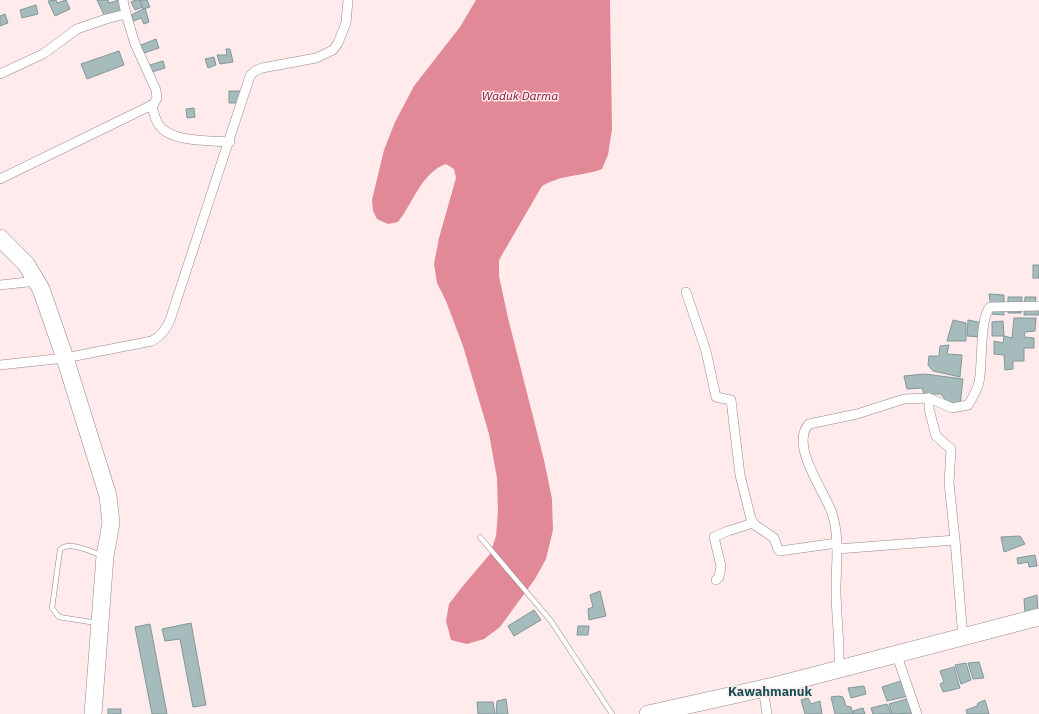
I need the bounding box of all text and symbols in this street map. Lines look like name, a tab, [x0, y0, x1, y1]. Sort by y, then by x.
water label: Waduk Darma	[482, 88, 558, 103]
district label: Kawahmanuk	[728, 683, 813, 700]

